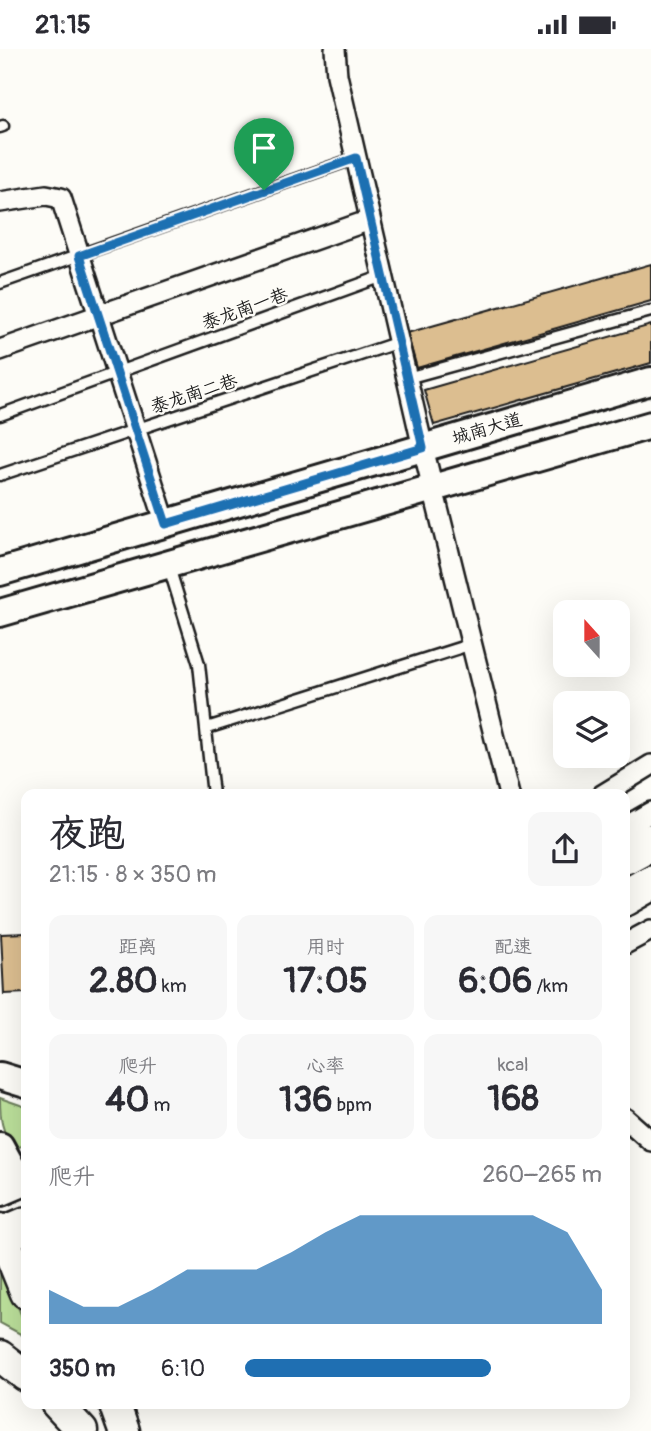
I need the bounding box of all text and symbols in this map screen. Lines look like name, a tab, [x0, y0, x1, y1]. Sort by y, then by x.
text: 21:15	[35, 9, 91, 41]
pin	[234, 118, 294, 190]
icon: arrive	[245, 129, 283, 167]
street label: 泰龙南一巷	[199, 283, 291, 335]
street label: 泰龙南二巷	[148, 369, 240, 419]
street label: 城南大道	[449, 408, 525, 450]
north arrow	[553, 600, 630, 677]
map controls	[553, 600, 630, 768]
button: layers	[553, 691, 630, 768]
text: 夜跑	[49, 810, 125, 858]
button: share	[528, 812, 602, 886]
text: 21:15 · 8 × 350 m	[49, 860, 217, 889]
text: 距离	[119, 935, 157, 959]
text: 用时	[306, 935, 345, 959]
text: 配速	[494, 935, 532, 959]
text: 2.80	[89, 959, 158, 1003]
text: 17:05	[283, 959, 368, 1003]
text: 6:06	[458, 959, 532, 1003]
text: km	[158, 974, 187, 998]
text: /km	[532, 974, 568, 998]
text: kcal	[498, 1053, 529, 1077]
text: 爬升	[119, 1054, 157, 1078]
text: 心率	[306, 1054, 345, 1078]
text: 168	[487, 1077, 539, 1121]
text: 40	[105, 1078, 149, 1122]
text: 136	[279, 1078, 333, 1122]
text: m	[149, 1093, 170, 1117]
text: bpm	[333, 1093, 372, 1117]
text: 260–265 m	[482, 1160, 602, 1189]
text: 爬升	[49, 1162, 95, 1191]
text: 350 m	[49, 1354, 115, 1383]
text: 6:10	[161, 1354, 205, 1383]

